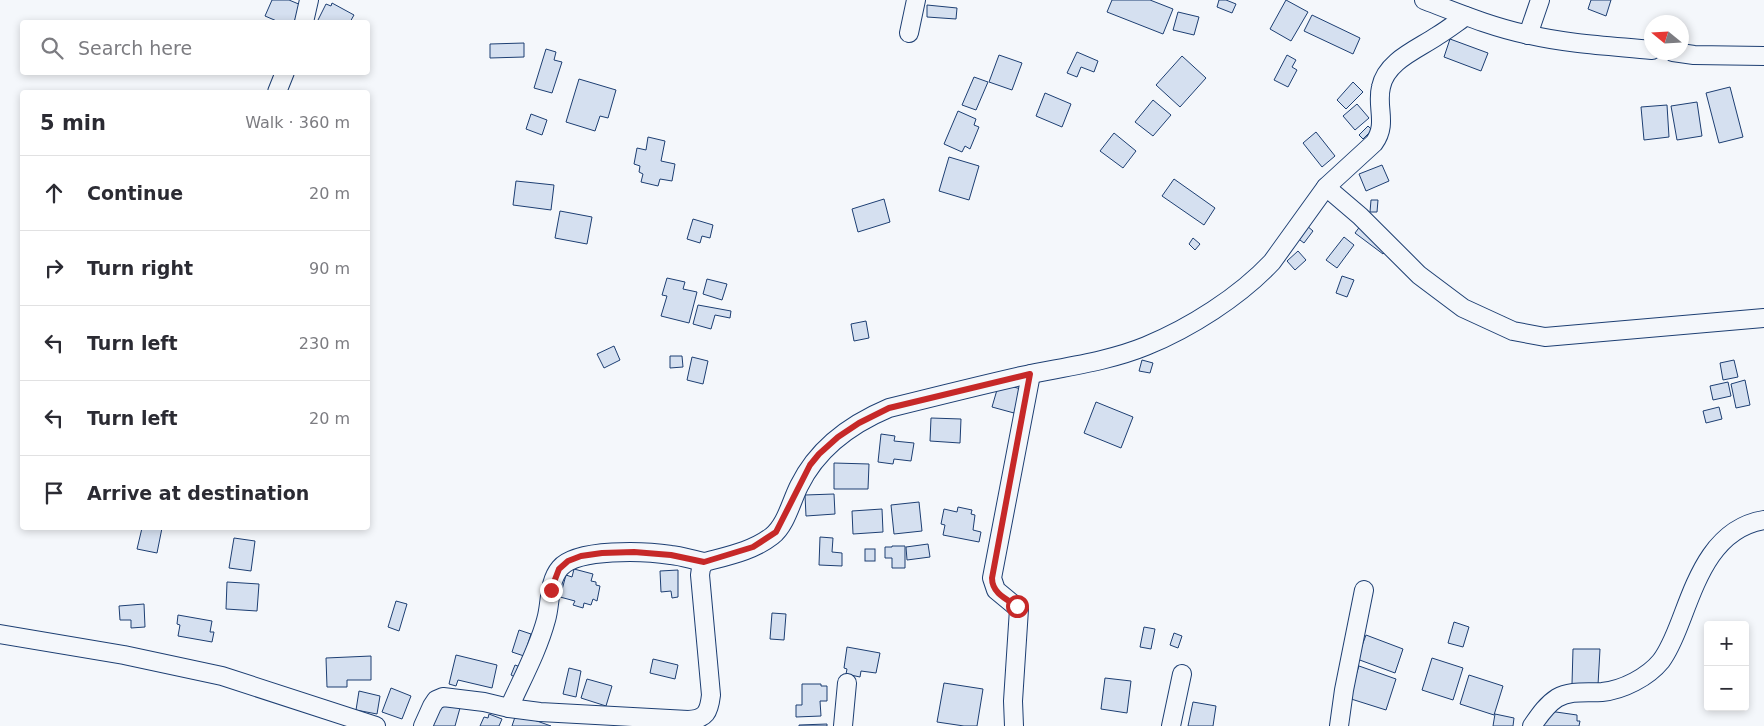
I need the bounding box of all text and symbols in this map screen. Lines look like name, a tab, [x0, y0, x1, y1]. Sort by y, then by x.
north arrow	[1644, 15, 1689, 60]
search box	[20, 20, 370, 75]
icon: search	[38, 34, 66, 62]
text: Search here	[78, 37, 192, 59]
text: 5 min	[40, 111, 106, 135]
text: Walk · 360 m	[245, 113, 350, 132]
icon: ahead	[40, 179, 68, 207]
text: Continue	[87, 182, 183, 204]
text: 20 m	[309, 184, 350, 203]
icon: right	[40, 254, 68, 282]
text: Turn right	[87, 257, 193, 279]
text: 90 m	[309, 259, 350, 278]
icon: left	[40, 329, 68, 357]
text: Turn left	[87, 332, 178, 354]
text: 230 m	[299, 334, 350, 353]
icon: left	[40, 404, 68, 432]
text: Turn left	[87, 407, 178, 429]
text: 20 m	[309, 409, 350, 428]
icon: arrive	[40, 479, 68, 507]
text: Arrive at destination	[87, 482, 309, 504]
route end	[540, 579, 563, 602]
route start	[1006, 595, 1029, 618]
map controls	[1704, 621, 1749, 711]
button: +	[1704, 621, 1749, 666]
button: −	[1704, 666, 1749, 711]

